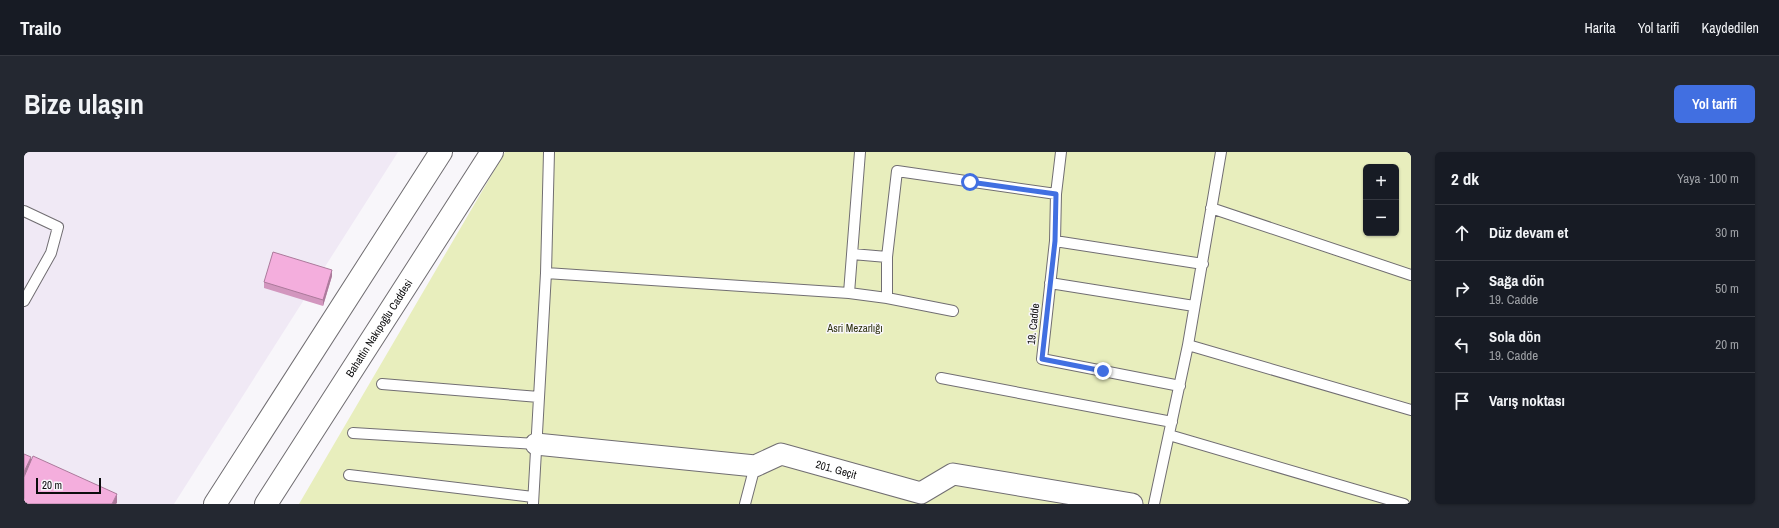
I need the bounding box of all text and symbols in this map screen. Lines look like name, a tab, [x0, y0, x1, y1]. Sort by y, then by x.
text: Trailo	[20, 15, 62, 41]
text: Harita	[1584, 19, 1616, 37]
text: Yol tarifi	[1638, 19, 1680, 37]
text: Kaydedilen	[1702, 19, 1759, 37]
text: Bize ulaşın	[24, 85, 144, 123]
button: Yol tarifi	[1674, 85, 1755, 123]
map controls	[1363, 164, 1399, 236]
button: +	[1363, 164, 1399, 200]
text: 2 dk	[1451, 167, 1479, 190]
text: Yaya · 100 m	[1677, 170, 1739, 187]
route start	[961, 173, 979, 191]
button: −	[1363, 200, 1399, 236]
icon: ahead	[1451, 222, 1473, 244]
text: Düz devam et	[1489, 222, 1568, 243]
text: 30 m	[1715, 224, 1739, 241]
text: Sağa dön	[1489, 270, 1544, 291]
street label: Bahattin Nakıpoğlu Caddesi	[342, 277, 415, 380]
icon: right	[1451, 278, 1473, 300]
text: 50 m	[1715, 280, 1739, 297]
text: 19. Cadde	[1489, 291, 1538, 308]
street label: 19. Cadde	[1024, 303, 1042, 345]
park label: Asri Mezarlığı	[826, 321, 883, 335]
text: Sola dön	[1489, 326, 1541, 347]
icon: left	[1451, 334, 1473, 356]
text: 20 m	[1715, 336, 1739, 353]
text: 19. Cadde	[1489, 347, 1538, 364]
route end	[1094, 362, 1112, 380]
icon: arrive	[1451, 390, 1473, 412]
text: Varış noktası	[1489, 390, 1565, 411]
street label: 201. Geçit	[814, 457, 859, 482]
scale bar	[36, 476, 101, 495]
text: 20 m	[42, 478, 62, 492]

